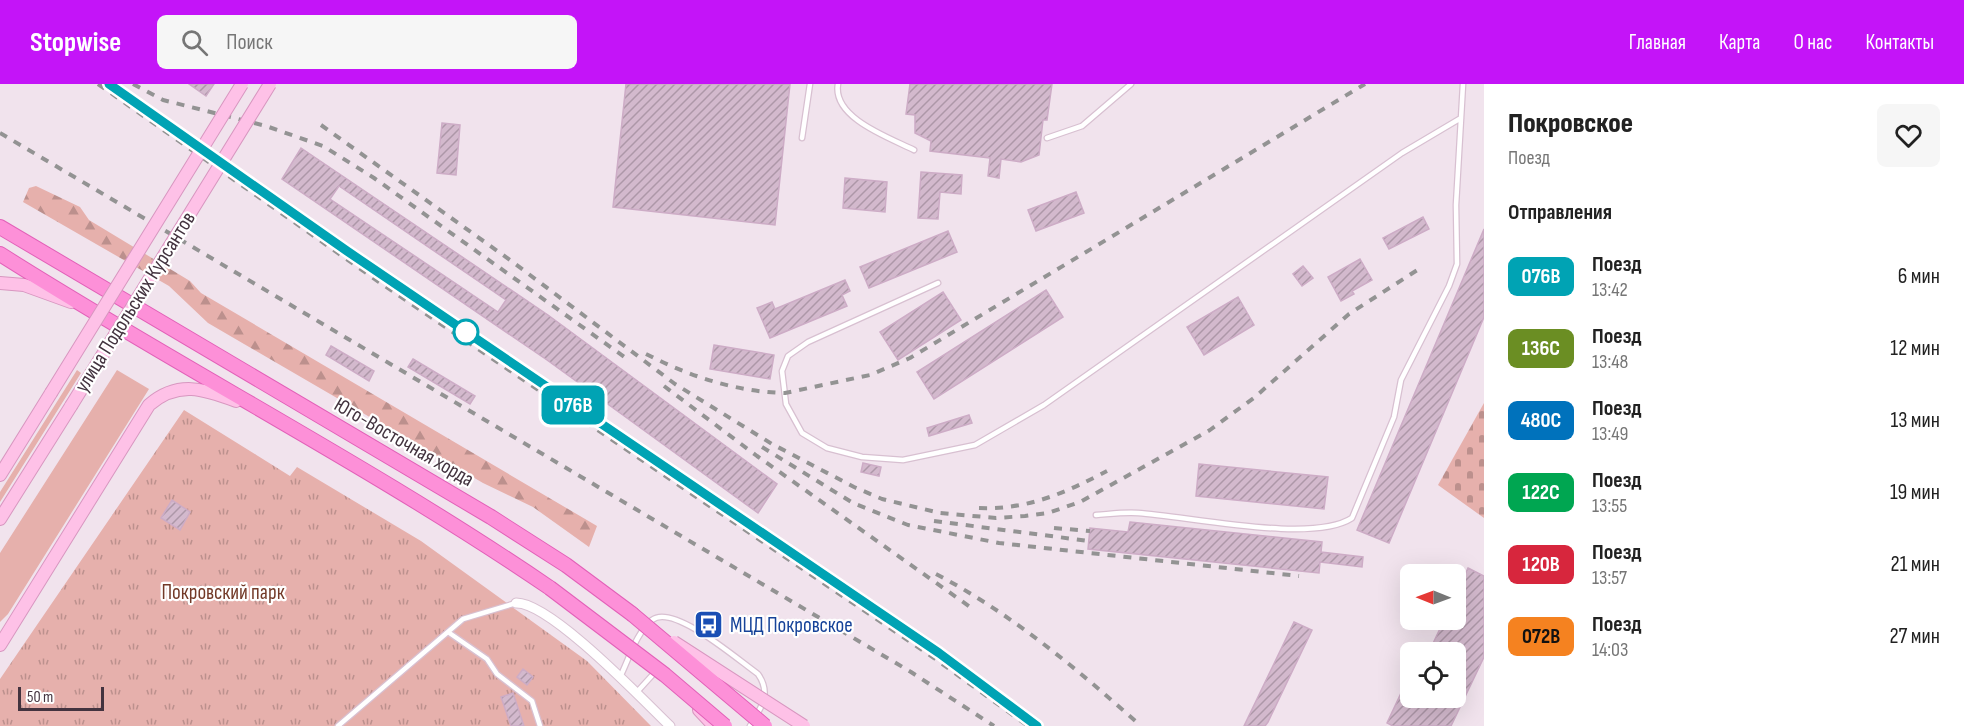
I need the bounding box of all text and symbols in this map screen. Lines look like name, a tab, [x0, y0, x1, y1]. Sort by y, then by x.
search box	[157, 15, 577, 69]
text: Stopwise	[30, 26, 121, 59]
icon: search	[178, 26, 211, 59]
text: Поиск	[226, 29, 273, 56]
text: Главная	[1629, 30, 1686, 55]
text: Карта	[1719, 30, 1760, 55]
text: О нас	[1793, 30, 1832, 55]
text: Контакты	[1865, 30, 1934, 55]
button: heart	[1877, 104, 1940, 167]
text: Покровское	[1508, 107, 1633, 140]
text: Поезд	[1508, 146, 1550, 170]
text: Отправления	[1508, 199, 1612, 226]
street label: улица Подольских Курсантов	[69, 207, 201, 397]
text: Поезд	[1592, 251, 1641, 278]
text: 6 мин	[1898, 263, 1940, 290]
text: 076В	[1522, 264, 1560, 289]
text: 13:42	[1592, 278, 1628, 302]
unlabelled marker	[453, 319, 479, 345]
text: Поезд	[1592, 323, 1641, 350]
text: 12 мин	[1890, 335, 1940, 362]
text: 136С	[1522, 336, 1560, 361]
text: 13:48	[1592, 350, 1628, 374]
line badge: 076В	[531, 386, 615, 424]
street label: Юго-Восточная хорда	[330, 392, 478, 492]
text: 076В	[554, 393, 592, 418]
text: Поезд	[1592, 395, 1641, 422]
text: 13 мин	[1890, 407, 1940, 434]
text: 480С	[1521, 408, 1561, 433]
text: 13:49	[1592, 422, 1628, 446]
text: Поезд	[1592, 467, 1641, 494]
text: 19 мин	[1890, 479, 1940, 506]
text: 122С	[1522, 480, 1560, 505]
text: 13:55	[1592, 494, 1627, 518]
text: Поезд	[1592, 539, 1641, 566]
text: 21 мин	[1891, 551, 1940, 578]
text: 120В	[1522, 552, 1560, 577]
north arrow	[1400, 564, 1466, 630]
map controls	[1400, 564, 1466, 708]
text: 13:57	[1592, 566, 1627, 590]
park label: Покровский парк	[161, 580, 285, 605]
bus stop icon: МЦД Покровское	[693, 609, 725, 641]
text: Поезд	[1592, 611, 1641, 638]
place label: МЦД Покровское	[730, 613, 853, 638]
text: 27 мин	[1889, 623, 1940, 650]
text: 072В	[1522, 624, 1560, 649]
text: 14:03	[1592, 638, 1628, 662]
button: locate	[1400, 642, 1466, 708]
scale bar	[18, 684, 104, 712]
text: 50 m	[27, 688, 53, 707]

